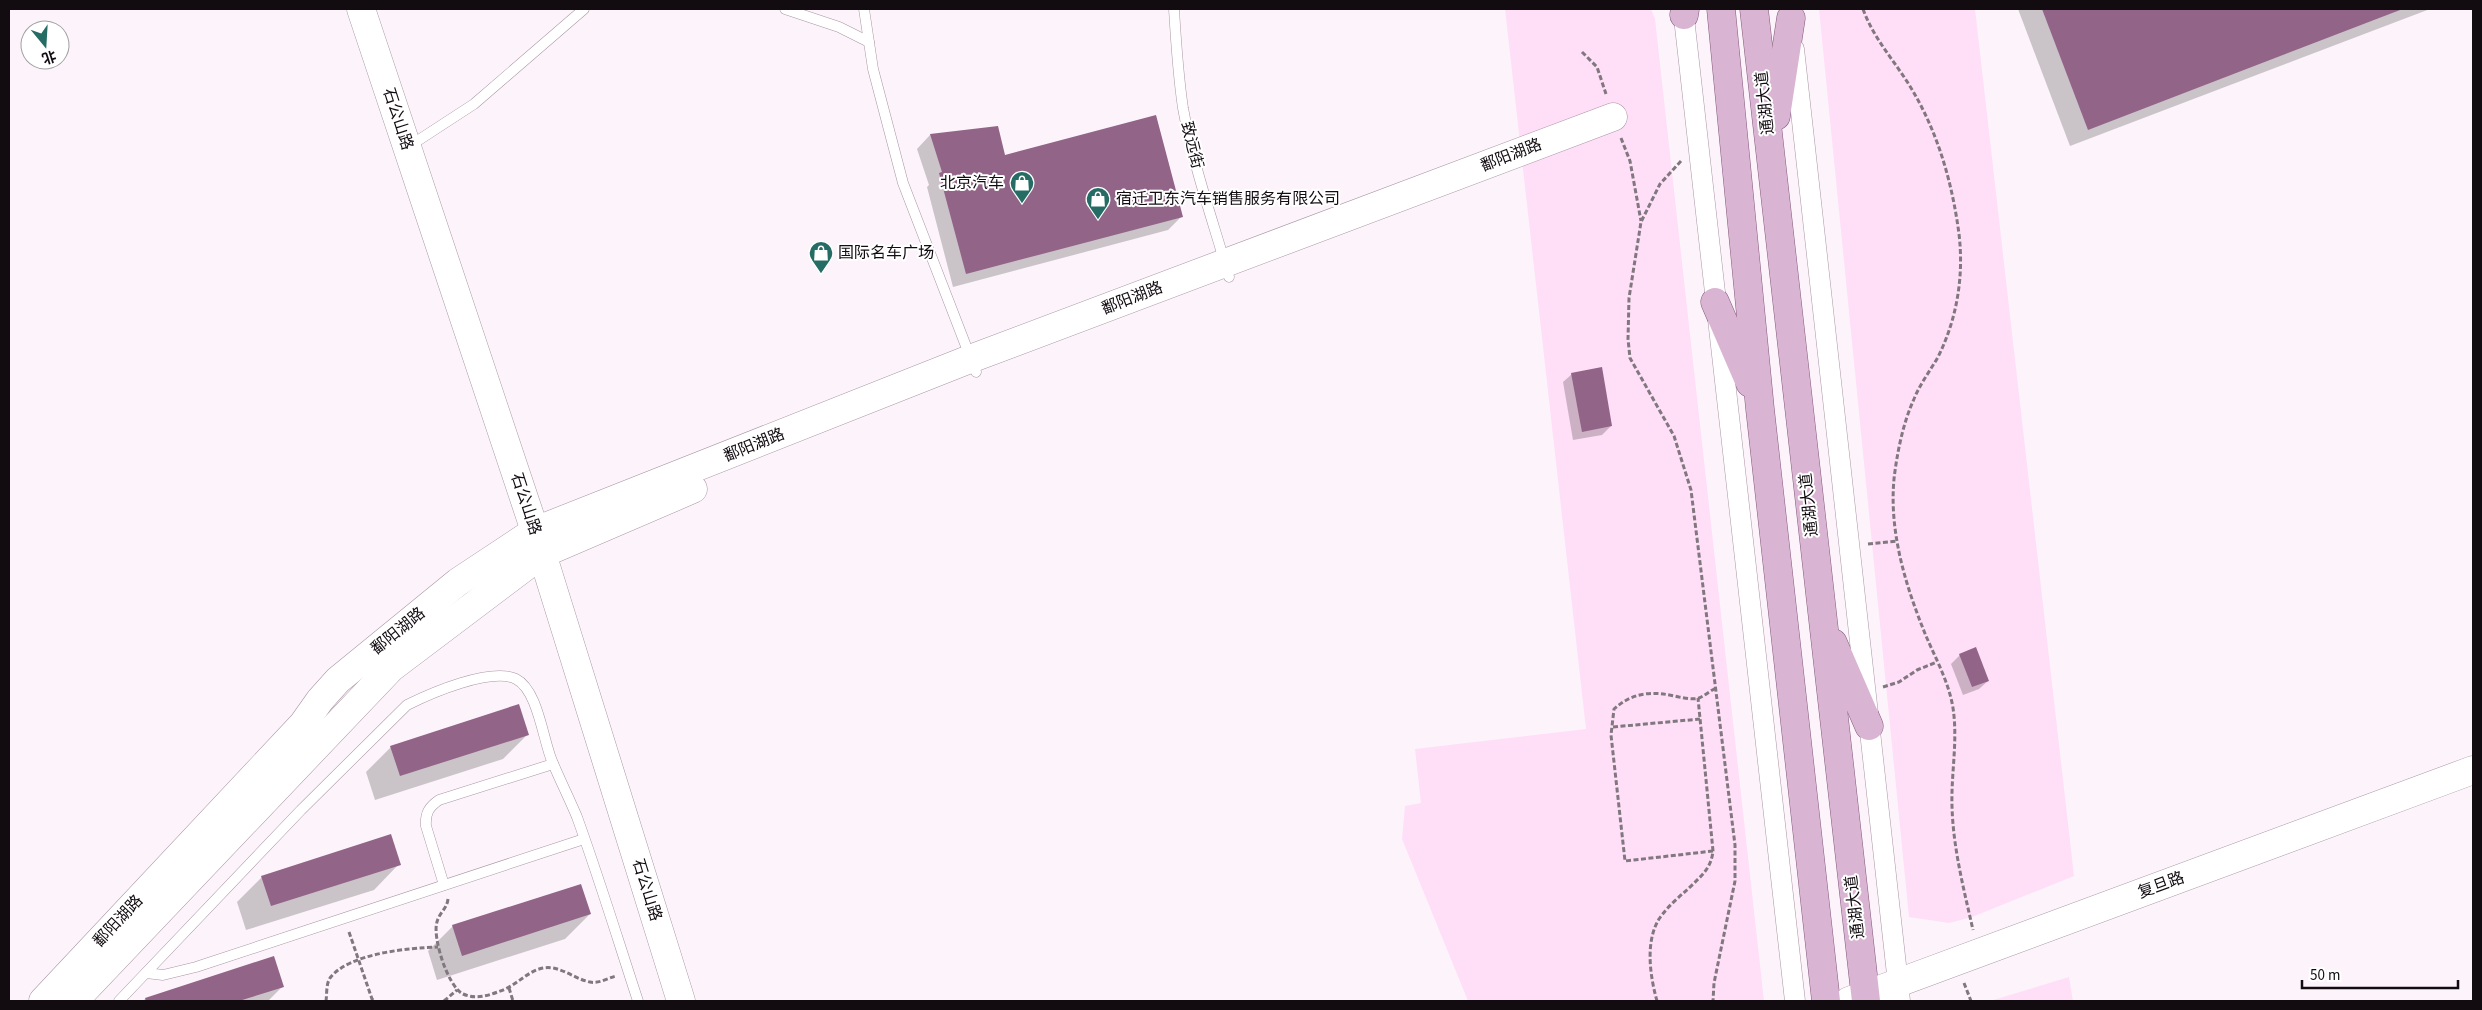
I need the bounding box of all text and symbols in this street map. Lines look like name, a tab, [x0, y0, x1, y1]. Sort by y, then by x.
north arrow	[20, 20, 70, 70]
text: 北	[39, 45, 58, 68]
street label: 通湖大道	[1751, 70, 1779, 136]
street label: 石公山路	[378, 85, 418, 153]
street label: 致远街	[1176, 119, 1208, 171]
street label: 鄱阳湖路	[1477, 133, 1545, 177]
shop icon: 北京汽车	[1009, 170, 1035, 204]
place label: 北京汽车	[940, 172, 1004, 194]
shop icon: 宿迁卫东汽车销售服务有限公司	[1085, 186, 1111, 220]
place label: 宿迁卫东汽车销售服务有限公司	[1116, 188, 1340, 210]
shop icon: 国际名车广场	[808, 240, 834, 274]
place label: 国际名车广场	[838, 242, 934, 264]
street label: 鄱阳湖路	[1098, 276, 1166, 320]
street label: 鄱阳湖路	[720, 423, 788, 467]
street label: 石公山路	[506, 470, 546, 538]
street label: 通湖大道	[1795, 472, 1823, 538]
street label: 鄱阳湖路	[366, 602, 430, 660]
street label: 石公山路	[627, 856, 667, 924]
street label: 复旦路	[2135, 866, 2187, 904]
street label: 通湖大道	[1840, 874, 1870, 940]
street label: 鄱阳湖路	[88, 890, 148, 952]
scale bar	[2302, 958, 2458, 990]
text: 50 m	[2310, 965, 2340, 986]

